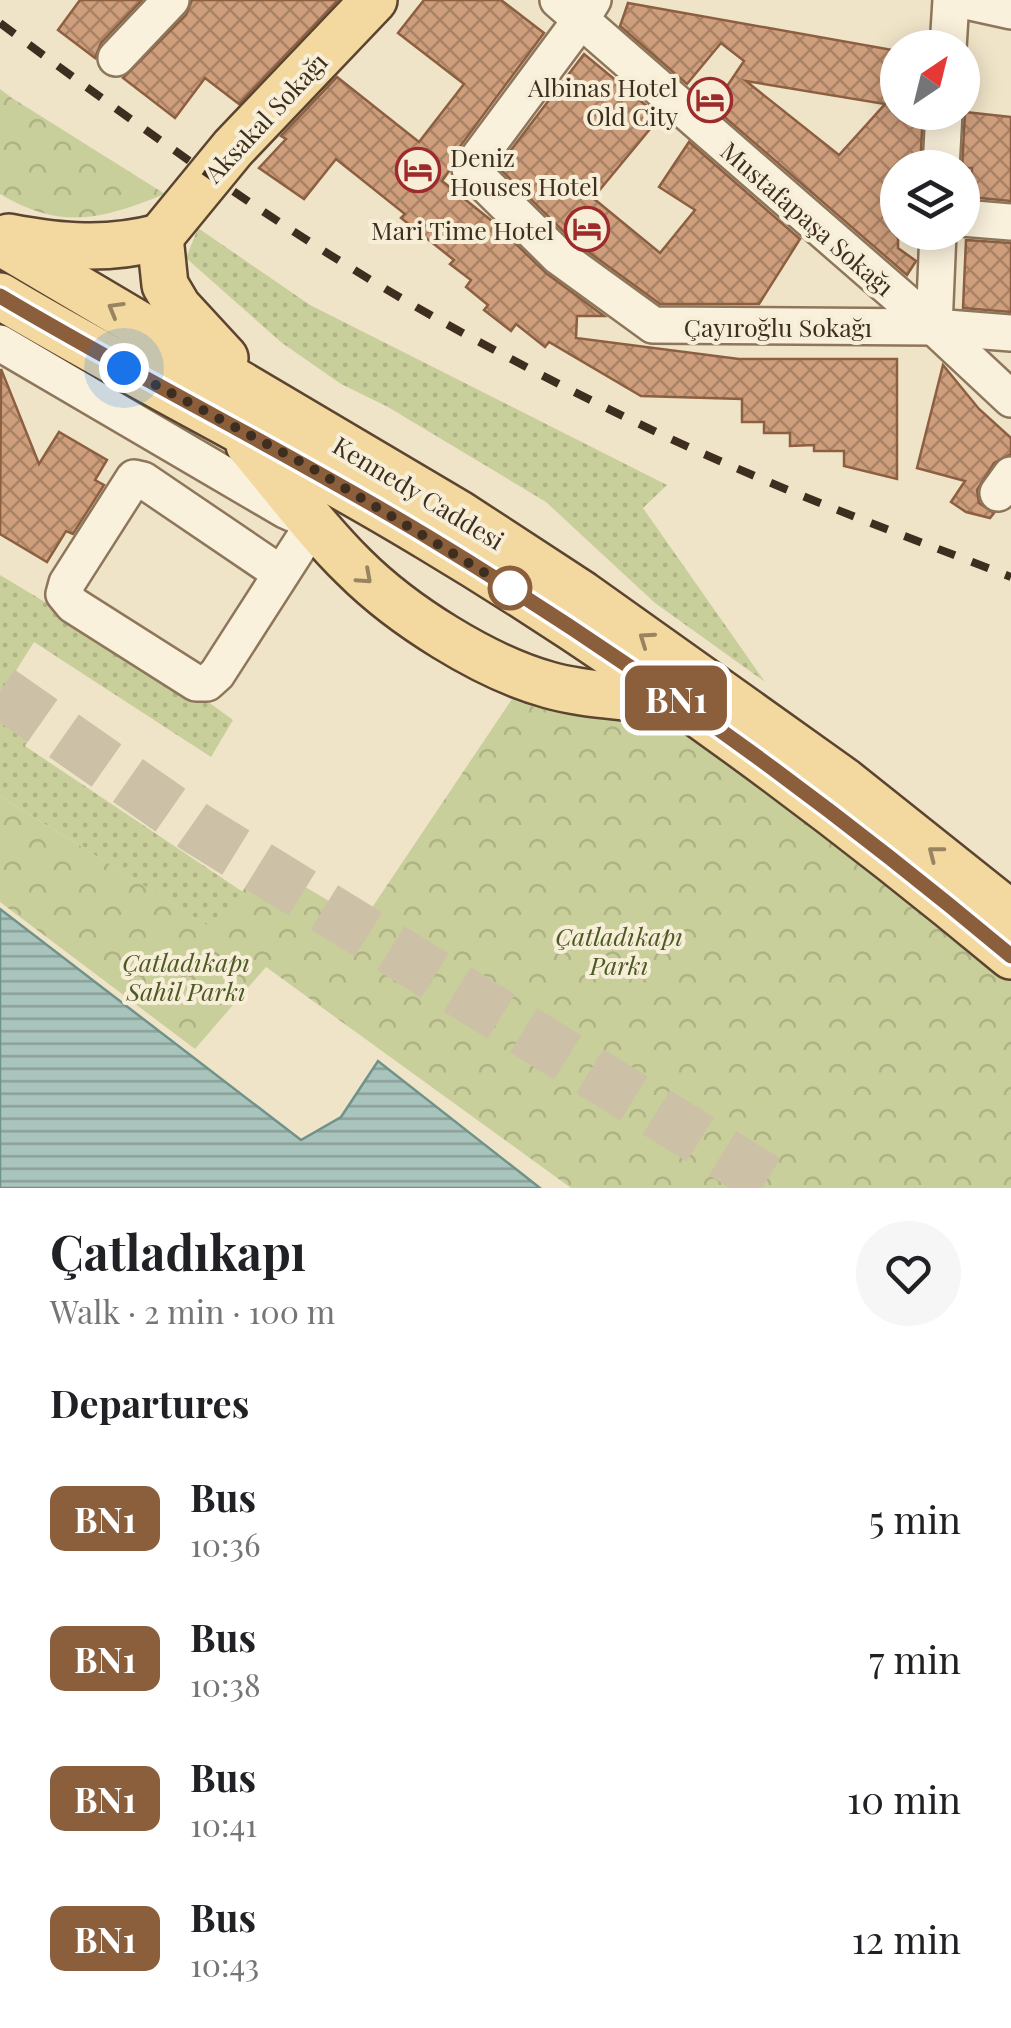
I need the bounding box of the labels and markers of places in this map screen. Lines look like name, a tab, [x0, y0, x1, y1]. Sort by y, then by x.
place label: Albinas Hotel Old City	[527, 70, 678, 132]
hotel icon: Albinas Hotel Old City	[687, 77, 733, 123]
place label: Deniz Houses Hotel	[450, 140, 599, 202]
hotel icon: Deniz Houses Hotel	[395, 147, 441, 193]
hotel icon: Mari Time Hotel	[564, 206, 610, 252]
place label: Mari Time Hotel	[371, 213, 554, 246]
unlabelled marker	[489, 567, 531, 609]

